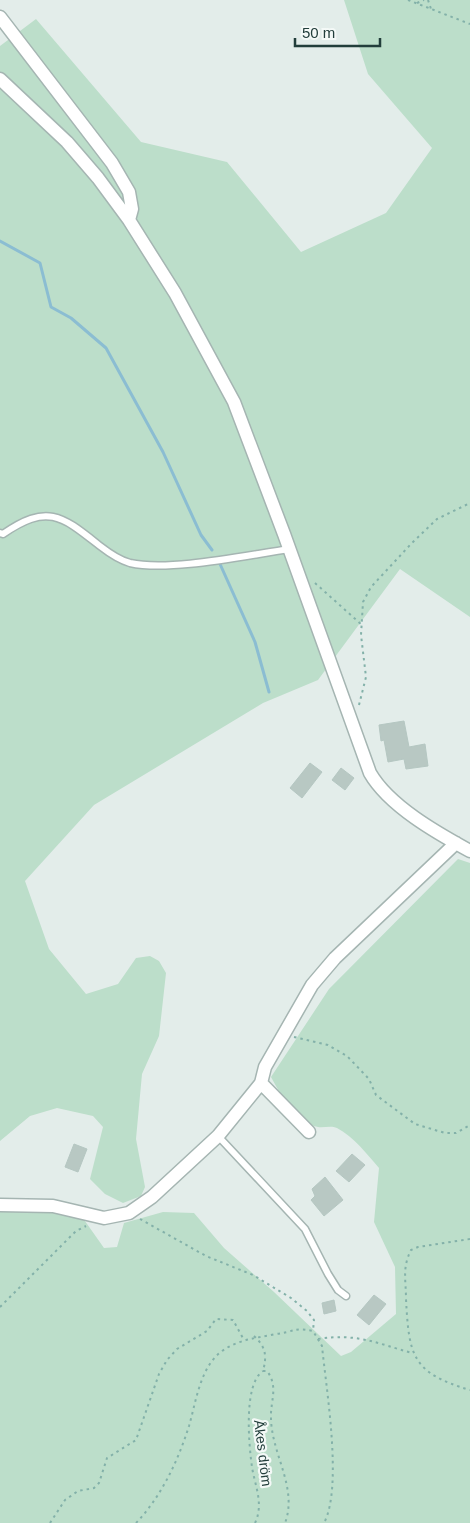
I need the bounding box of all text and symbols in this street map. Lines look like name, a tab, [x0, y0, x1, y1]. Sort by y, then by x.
scale bar	[295, 15, 380, 47]
text: 50 m	[302, 24, 335, 41]
street label: Åkes dröm	[251, 1419, 275, 1487]

